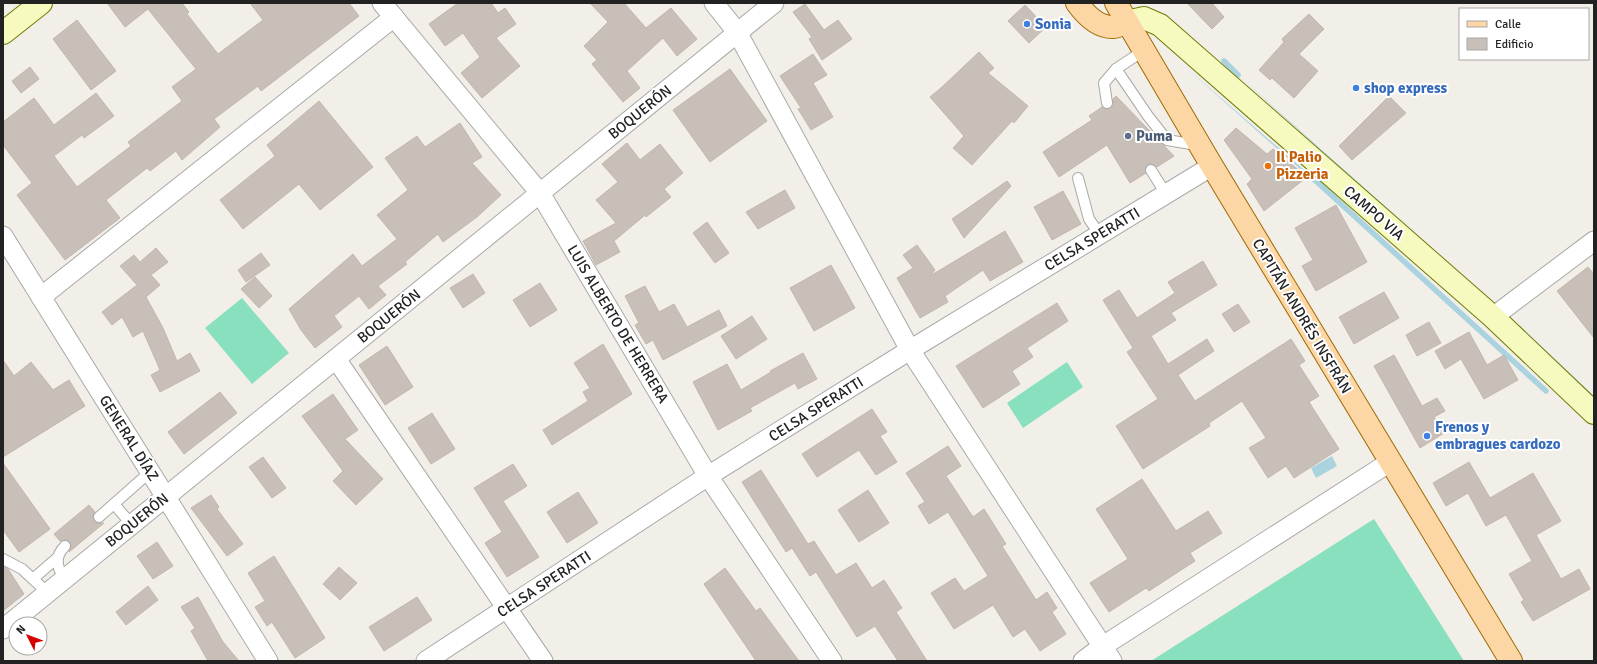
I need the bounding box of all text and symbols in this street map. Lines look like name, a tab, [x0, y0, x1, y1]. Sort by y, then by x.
legend	[1459, 8, 1589, 60]
place label: Sonia	[1035, 15, 1072, 33]
text: Calle	[1495, 17, 1521, 32]
marker: Sonia	[1022, 19, 1032, 29]
text: Edificio	[1495, 37, 1533, 52]
place label: shop express	[1364, 79, 1448, 97]
street label: BOQUERÓN	[604, 80, 675, 143]
marker: shop express	[1351, 83, 1361, 93]
place label: Puma	[1136, 127, 1173, 145]
marker: Puma	[1123, 131, 1133, 141]
place label: Il Palio Pizzeria	[1276, 148, 1329, 183]
marker: Il Palio Pizzeria	[1263, 161, 1273, 171]
street label: CAMPO VIA	[1340, 182, 1408, 244]
street label: CELSA SPERATTI	[1041, 203, 1143, 275]
street label: CAPITÁN ANDRÉS INSFRÁN	[1249, 235, 1356, 397]
street label: LUIS ALBERTO DE HERRERA	[564, 242, 672, 406]
street label: BOQUERÓN	[353, 284, 424, 347]
street label: CELSA SPERATTI	[765, 373, 867, 445]
street label: GENERAL DÍAZ	[95, 391, 163, 484]
place label: Frenos y embragues cardozo	[1435, 418, 1561, 453]
marker: Frenos y embragues cardozo	[1422, 431, 1432, 441]
street label: BOQUERÓN	[101, 488, 172, 551]
street label: CELSA SPERATTI	[494, 547, 594, 621]
north arrow	[8, 616, 48, 656]
text: N	[14, 622, 28, 637]

